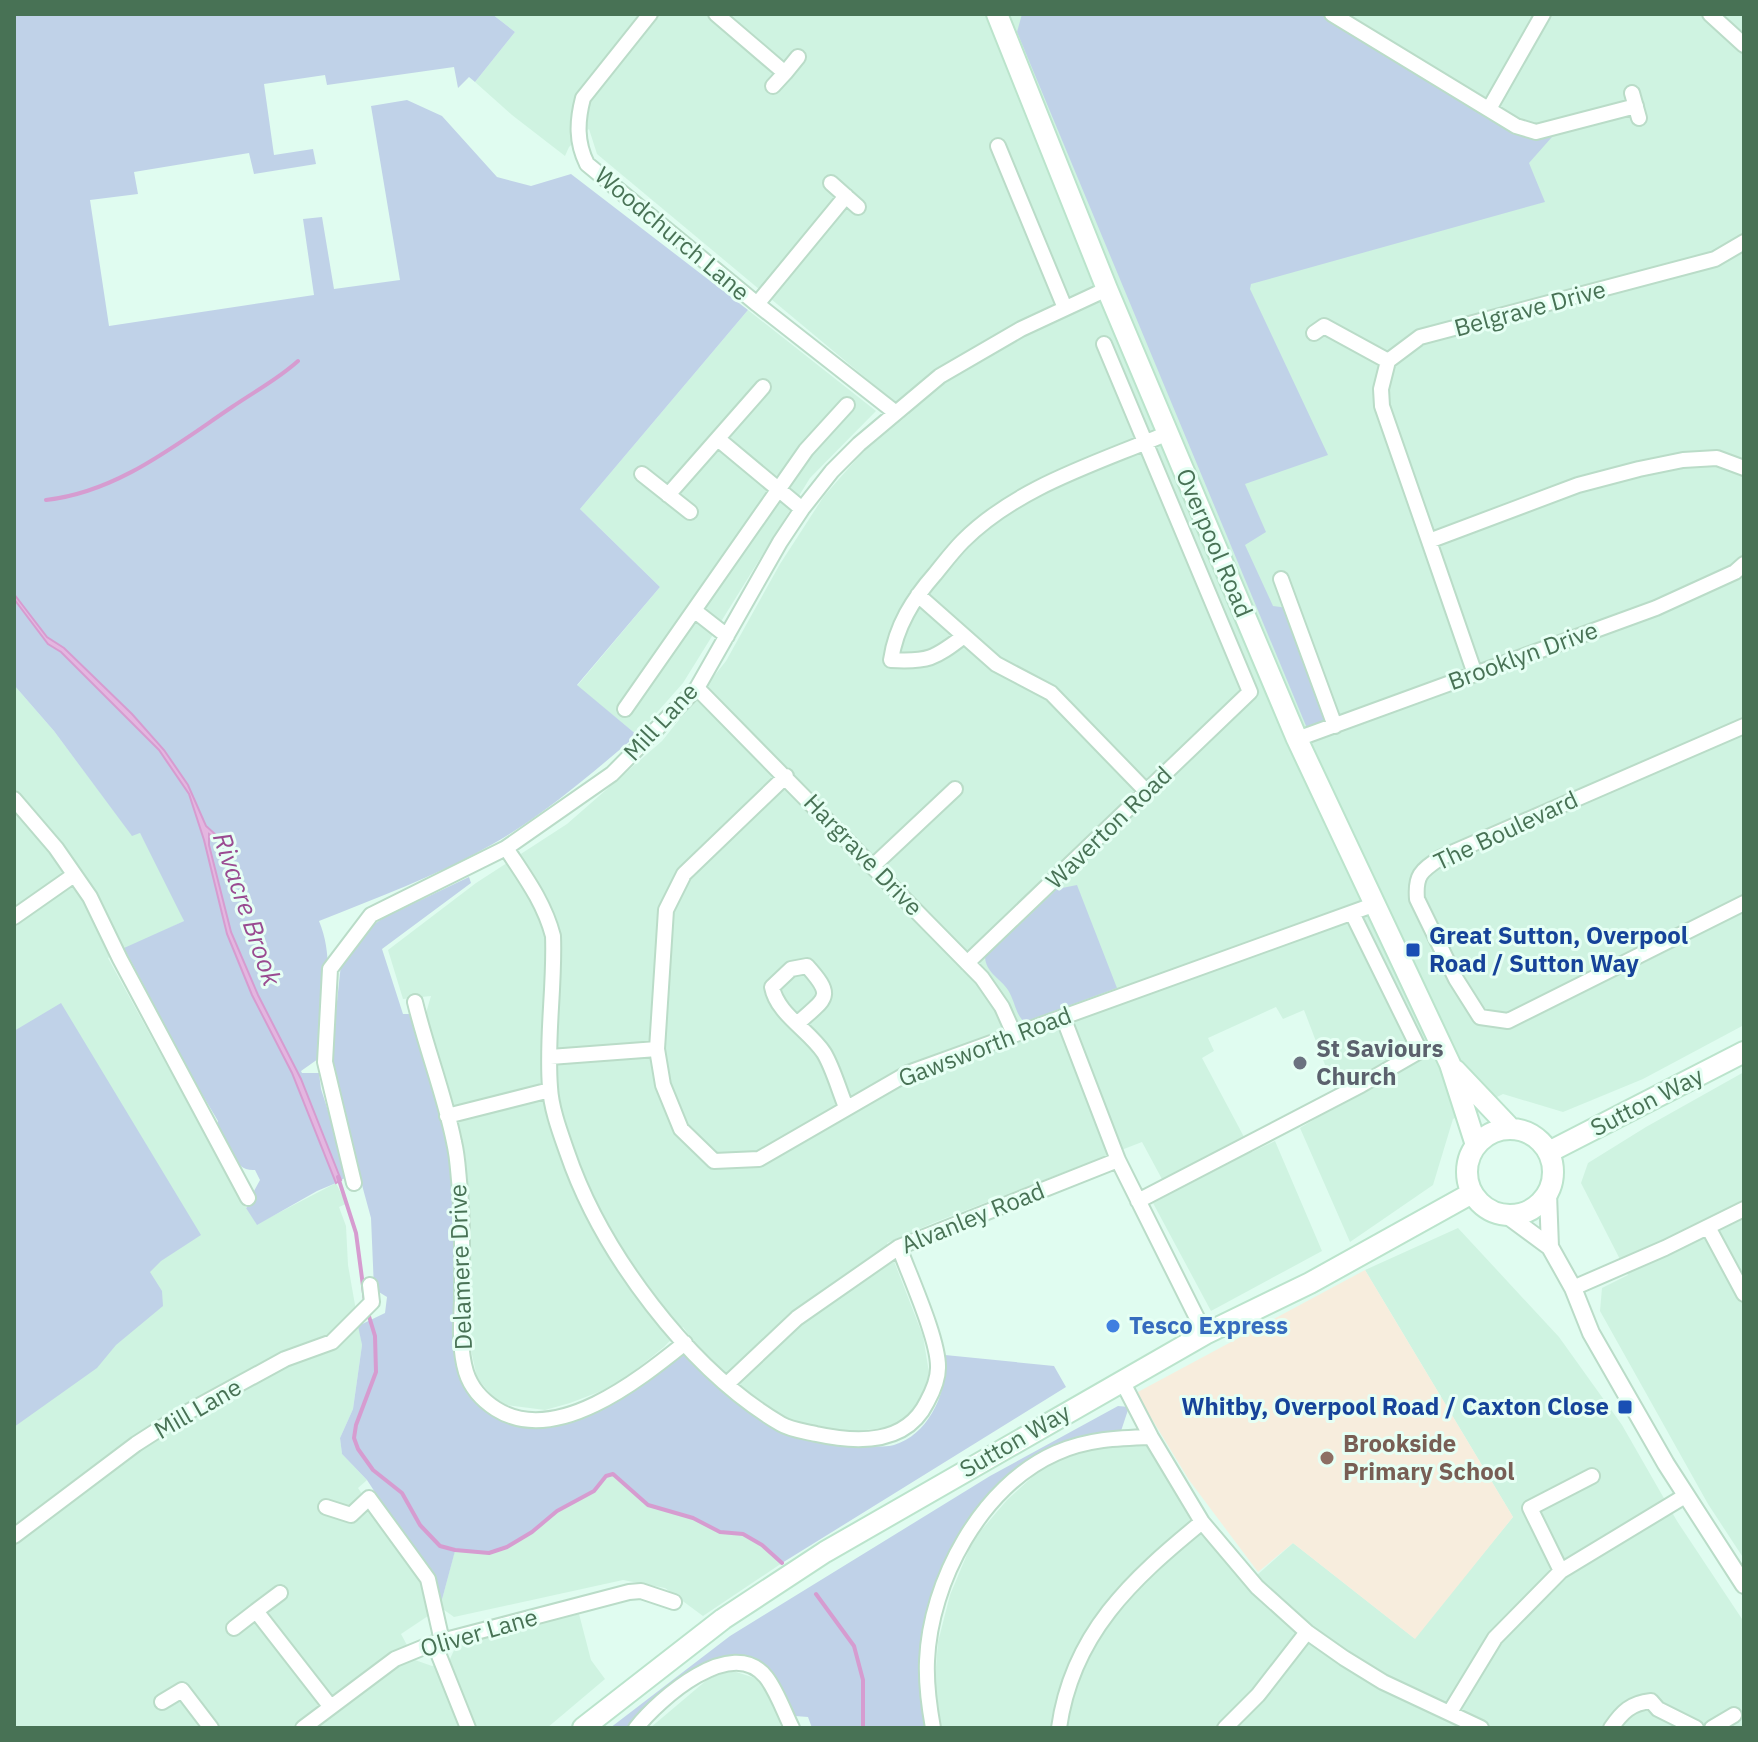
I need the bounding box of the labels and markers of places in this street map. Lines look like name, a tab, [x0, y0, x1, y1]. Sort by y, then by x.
place label: Great Sutton, Overpool Road / Sutton Way	[1429, 919, 1688, 979]
marker: Great Sutton, Overpool Road / Sutton Way	[1404, 941, 1422, 959]
place label: St Saviours Church	[1316, 1032, 1444, 1092]
marker: St Saviours Church	[1291, 1054, 1309, 1072]
place label: Tesco Express	[1129, 1309, 1288, 1341]
marker: Tesco Express	[1104, 1317, 1122, 1335]
place label: Whitby, Overpool Road / Caxton Close	[1181, 1390, 1609, 1422]
marker: Whitby, Overpool Road / Caxton Close	[1616, 1398, 1634, 1416]
place label: Brookside Primary School	[1343, 1427, 1515, 1487]
marker: Brookside Primary School	[1318, 1449, 1336, 1467]

